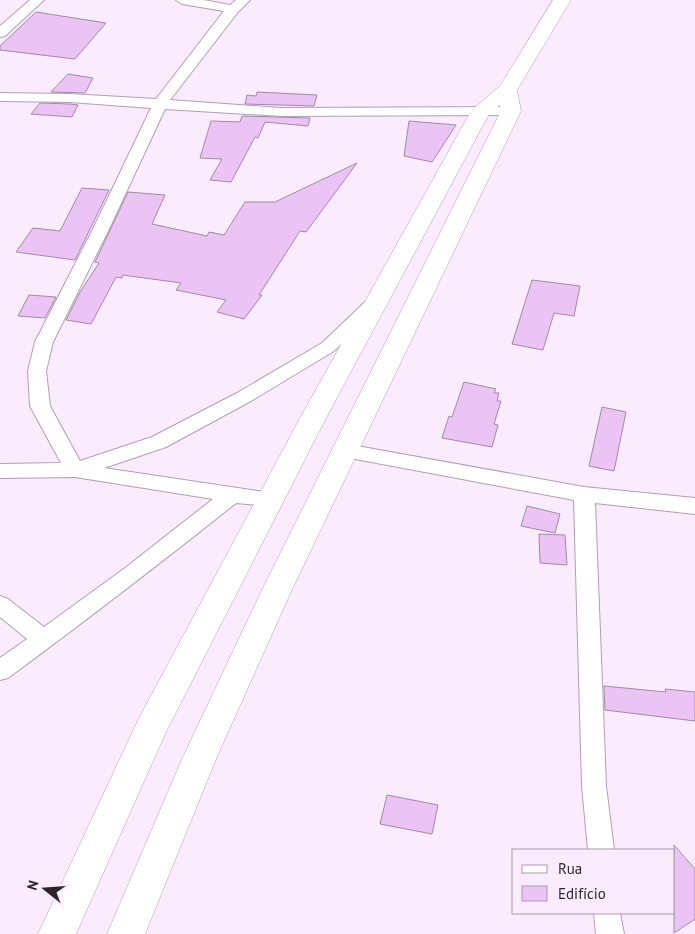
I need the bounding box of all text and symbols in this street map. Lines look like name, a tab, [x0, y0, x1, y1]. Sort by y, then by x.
legend	[512, 849, 675, 914]
text: Rua	[558, 859, 582, 878]
north arrow	[20, 864, 70, 914]
text: N	[23, 878, 43, 892]
text: Edifício	[558, 884, 606, 903]

